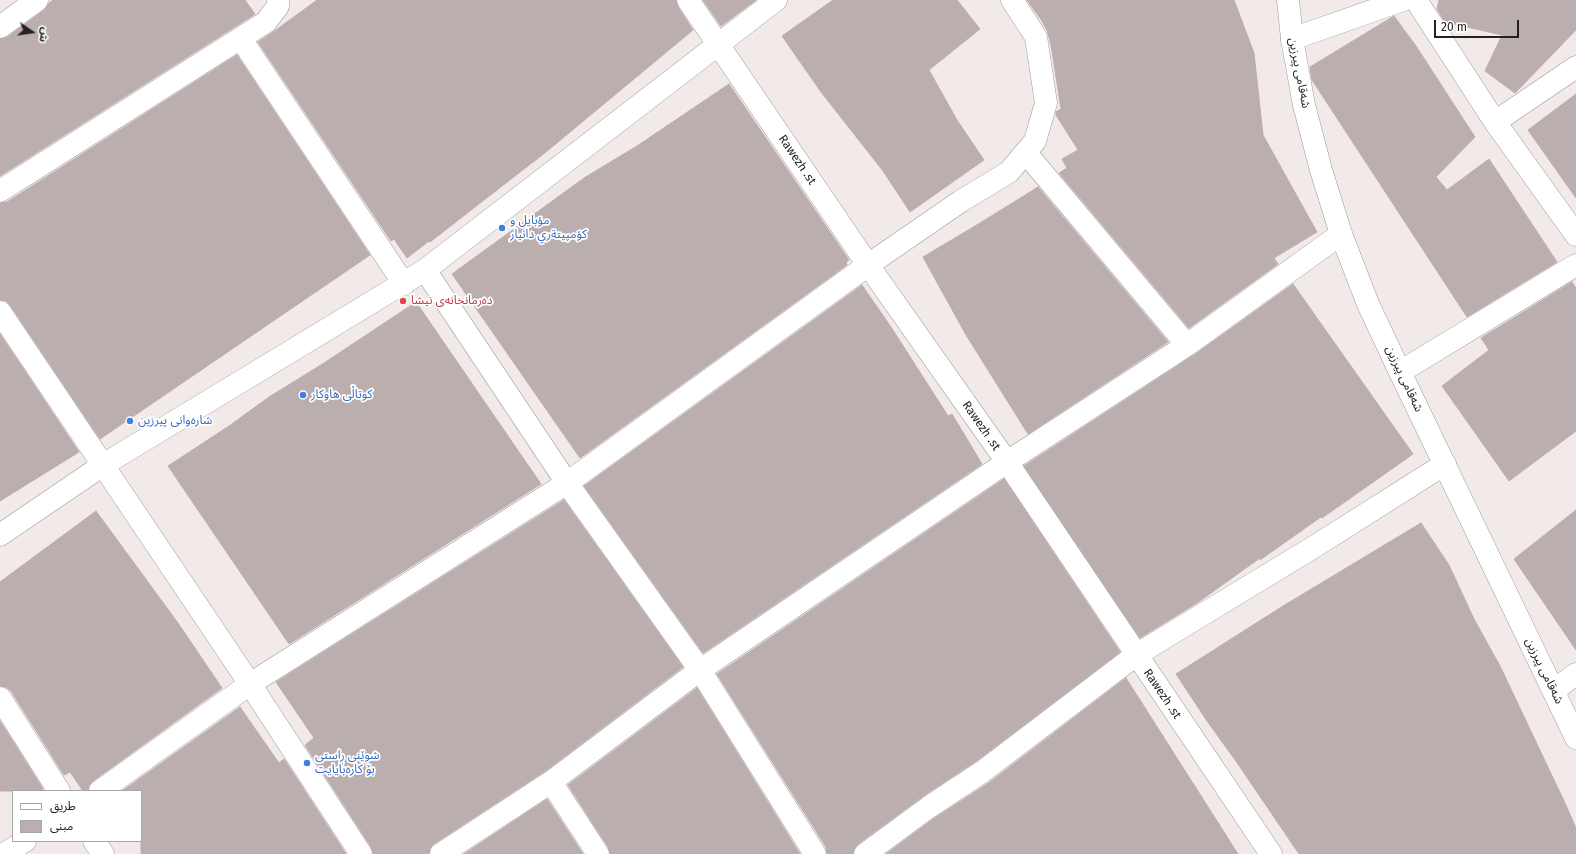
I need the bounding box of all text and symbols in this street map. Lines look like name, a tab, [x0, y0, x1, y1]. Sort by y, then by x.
north arrow	[12, 12, 52, 52]
scale bar	[1436, 12, 1521, 38]
text: 20 m	[1441, 20, 1467, 34]
text: ش	[36, 26, 52, 44]
street label: شەقامی پیرزین	[1285, 36, 1313, 110]
street label: Rawezh .st	[775, 132, 819, 188]
place label: مؤبايل و كؤمپيتةري دانيار	[510, 214, 587, 242]
marker: مؤبايل و كؤمپيتةري دانيار	[497, 223, 507, 233]
place label: دەرمانخانەی نیشا	[411, 294, 492, 308]
marker: دەرمانخانەی نیشا	[398, 296, 408, 306]
street label: شەقامی پیرزین	[1382, 344, 1426, 414]
place label: کوتاڵی هاوکار	[311, 388, 372, 402]
marker: کوتاڵی هاوکار	[298, 390, 308, 400]
street label: Rawezh .st	[959, 399, 1003, 453]
place label: شارەوانی پیرزین	[138, 414, 212, 428]
marker: شارەوانی پیرزین	[125, 416, 135, 426]
street label: شەقامی پیرزین	[1522, 636, 1566, 706]
street label: Rawezh .st	[1140, 666, 1184, 722]
place label: شوێنی ڕاستی بۆ کارەبایایت	[315, 749, 379, 777]
marker: شوێنی ڕاستی بۆ کارەبایایت	[302, 758, 312, 768]
legend	[12, 790, 142, 842]
text: طريق	[50, 799, 76, 813]
text: مبنى	[50, 819, 73, 833]

